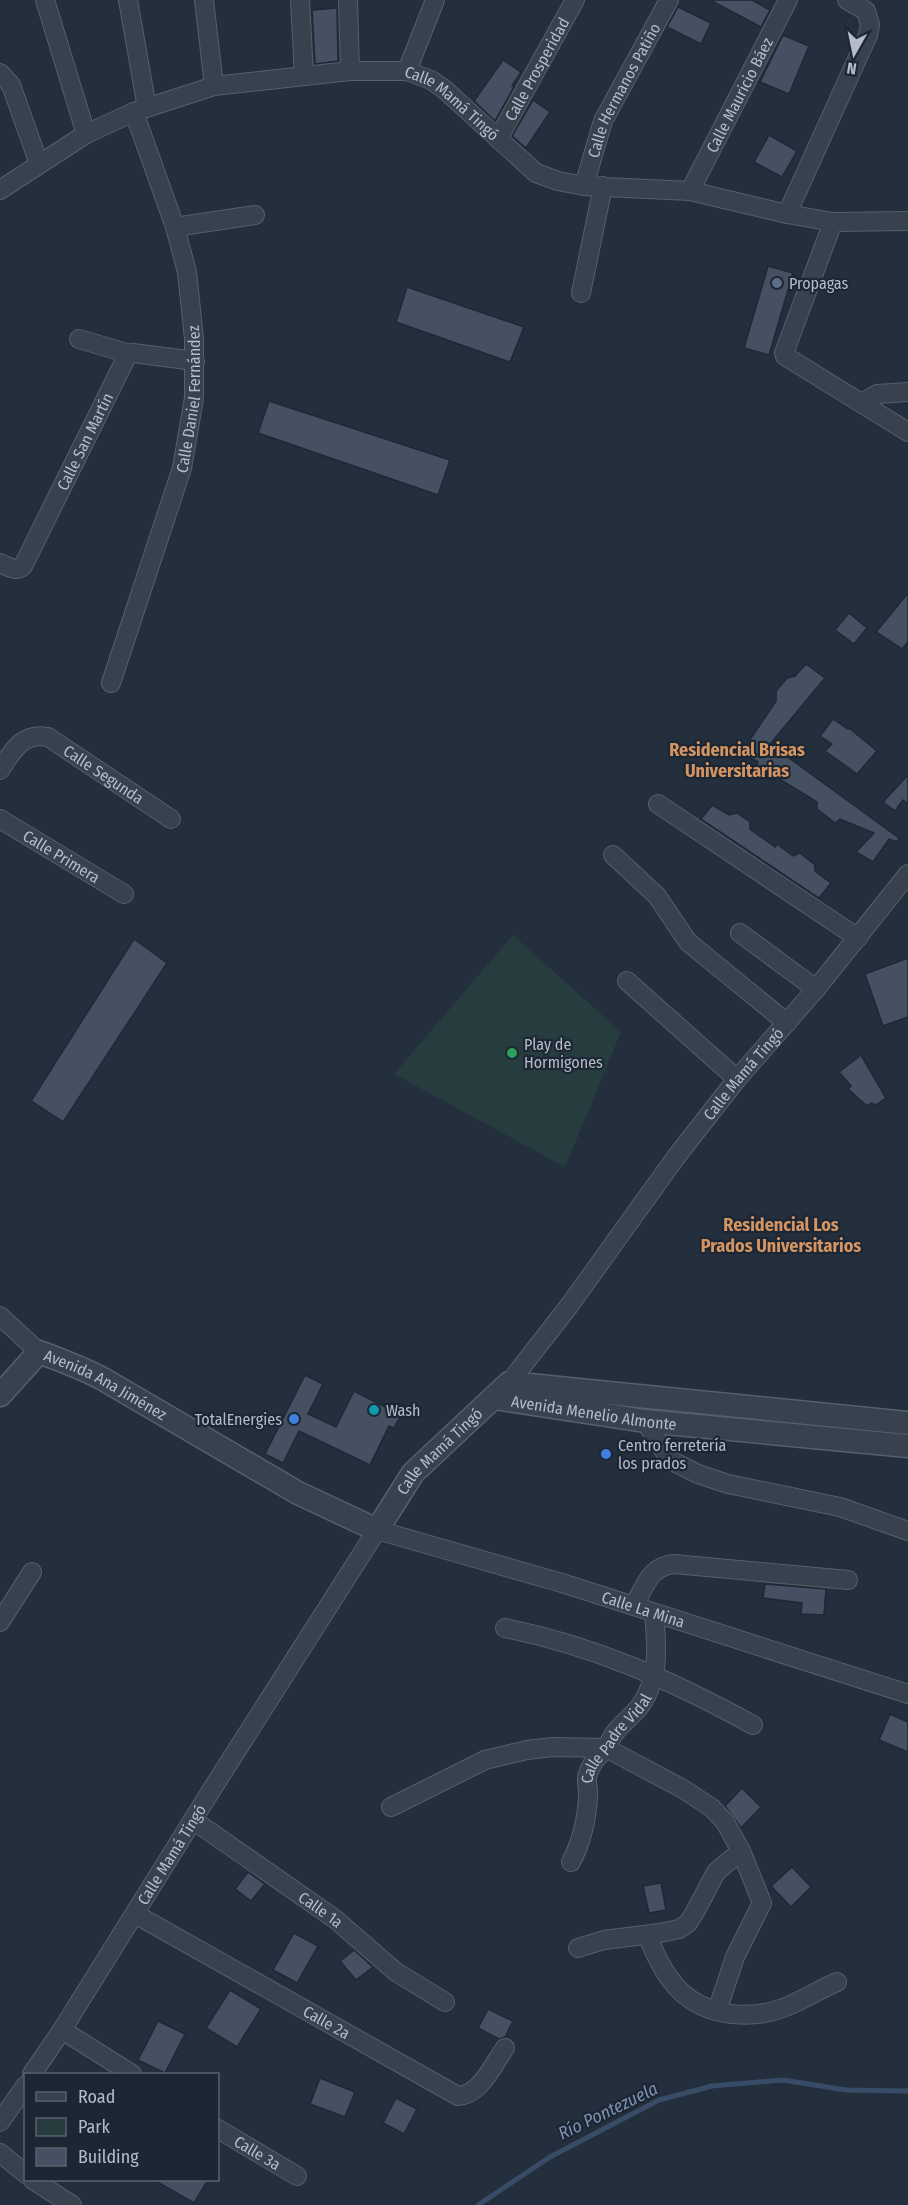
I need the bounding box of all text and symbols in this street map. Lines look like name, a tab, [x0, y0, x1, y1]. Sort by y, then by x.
street label: Calle Prosperidad	[501, 14, 573, 124]
street label: Calle Hermanos Patiño	[583, 20, 664, 160]
north arrow	[824, 24, 884, 84]
street label: Calle Mauricio Báez	[702, 34, 777, 156]
text: N	[846, 58, 858, 78]
street label: Calle Mamá Tingó	[402, 62, 503, 144]
place label: Propagas	[789, 274, 849, 293]
marker: Propagas	[770, 276, 784, 290]
street label: Calle Daniel Fernández	[172, 324, 204, 475]
street label: Calle San Martín	[53, 390, 117, 493]
district label: Residencial Brisas Universitarias	[669, 739, 805, 782]
street label: Calle Segunda	[60, 741, 147, 808]
street label: Calle Primera	[20, 826, 104, 887]
street label: Calle Mamá Tingó	[699, 1024, 787, 1124]
place label: Play de Hormigones	[524, 1035, 603, 1072]
marker: Play de Hormigones	[505, 1046, 519, 1060]
district label: Residencial Los Prados Universitarios	[701, 1214, 861, 1257]
street label: Avenida Ana Jiménez	[41, 1345, 170, 1424]
street label: Avenida Menelio Almonte	[510, 1391, 678, 1433]
place label: Wash	[386, 1401, 421, 1420]
marker: Wash	[367, 1403, 381, 1417]
street label: Calle Mamá Tingó	[393, 1404, 486, 1498]
place label: TotalEnergies	[195, 1410, 282, 1429]
marker: TotalEnergies	[287, 1412, 301, 1426]
place label: Centro ferretería los prados	[618, 1436, 726, 1473]
marker: Centro ferretería los prados	[599, 1447, 613, 1461]
street label: Calle La Mina	[599, 1587, 687, 1631]
street label: Calle Padre Vidal	[577, 1690, 655, 1784]
street label: Calle Mamá Tingó	[133, 1801, 210, 1908]
street label: Calle 1a	[295, 1887, 347, 1931]
street label: Calle 2a	[300, 2001, 353, 2043]
legend	[24, 2073, 219, 2181]
water label: Río Pontezuela	[555, 2077, 661, 2145]
text: Road	[78, 2086, 115, 2108]
text: Park	[78, 2116, 111, 2138]
street label: Calle 3a	[231, 2131, 284, 2174]
text: Building	[78, 2146, 139, 2168]

